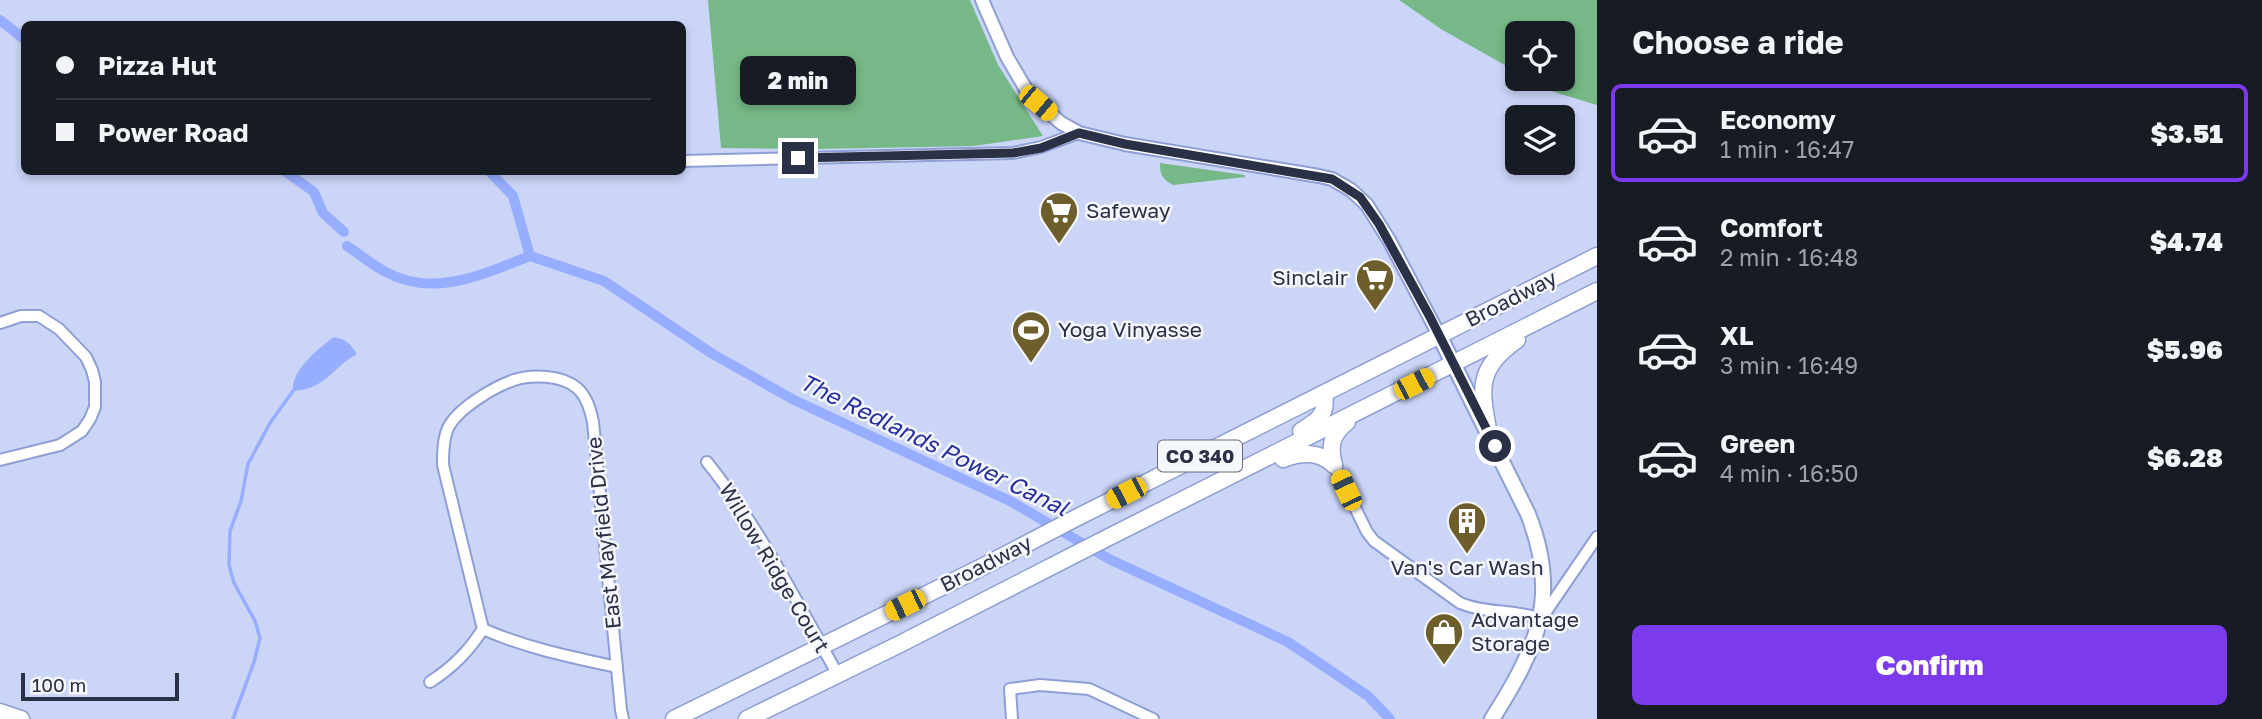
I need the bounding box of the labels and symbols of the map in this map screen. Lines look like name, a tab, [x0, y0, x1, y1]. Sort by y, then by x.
callout: 2 min	[740, 57, 856, 106]
car	[1016, 81, 1061, 125]
route end	[782, 142, 814, 174]
supermarket icon: Safeway	[1038, 190, 1080, 245]
place label: Safeway	[1086, 197, 1171, 223]
supermarket icon: Sinclair	[1354, 257, 1396, 312]
place label: Sinclair	[1272, 264, 1348, 290]
street label: Broadway	[1460, 264, 1561, 332]
sports icon: Yoga Vinyasse	[1010, 309, 1052, 364]
place label: Yoga Vinyasse	[1058, 316, 1202, 342]
car	[1391, 365, 1438, 403]
water label: The Redlands Power Canal	[796, 367, 1075, 522]
route start	[1479, 430, 1511, 462]
street label: East Mayfield Drive	[580, 436, 626, 630]
road number: CO 340	[1158, 440, 1242, 471]
car	[1328, 467, 1365, 513]
car	[1103, 474, 1150, 512]
street label: Willow Ridge Court	[714, 478, 836, 657]
building icon: Van's Car Wash	[1446, 500, 1488, 555]
street label: Broadway	[935, 529, 1036, 597]
place label: Van's Car Wash	[1390, 554, 1544, 580]
car	[882, 586, 929, 624]
place label: Advantage Storage	[1471, 606, 1579, 656]
shop icon: Advantage Storage	[1423, 611, 1465, 666]
scale bar	[21, 670, 178, 702]

